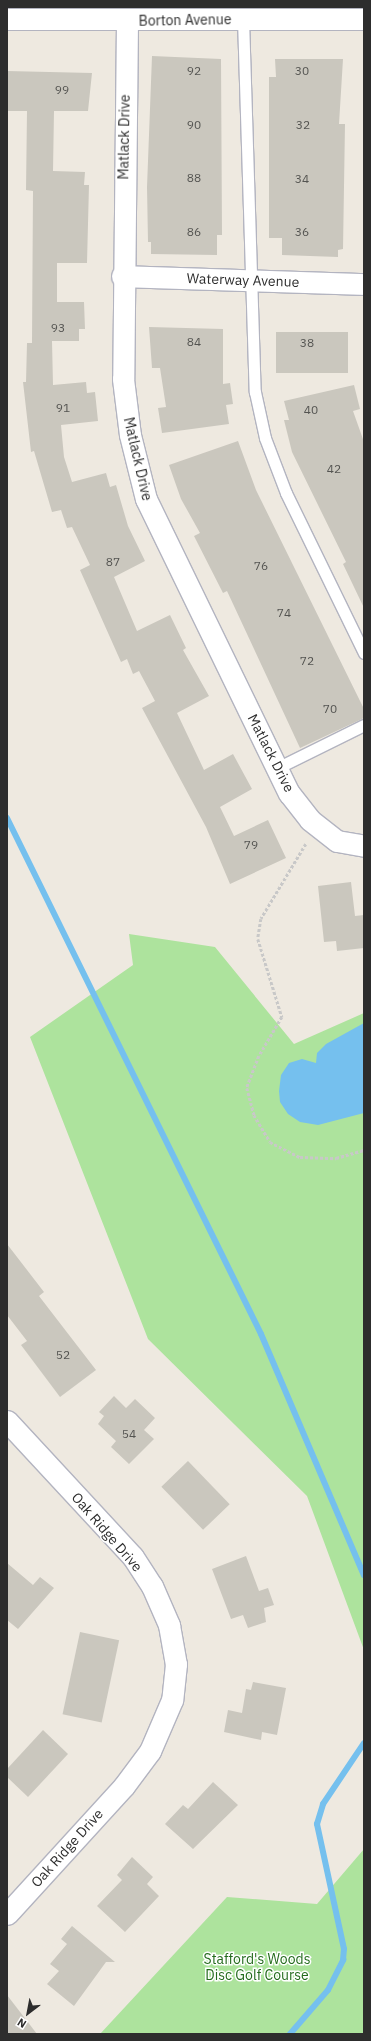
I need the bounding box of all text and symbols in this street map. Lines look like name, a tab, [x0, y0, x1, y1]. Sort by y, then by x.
street label: Borton Avenue	[138, 11, 232, 29]
house number: 92	[187, 64, 201, 78]
house number: 30	[295, 64, 309, 78]
house number: 99	[55, 83, 69, 97]
street label: Matlack Drive	[115, 94, 133, 180]
house number: 90	[187, 118, 201, 132]
house number: 32	[296, 118, 310, 132]
house number: 88	[187, 171, 201, 185]
house number: 34	[295, 172, 309, 186]
house number: 86	[187, 225, 201, 239]
house number: 36	[295, 225, 309, 239]
street label: Waterway Avenue	[186, 270, 300, 290]
house number: 93	[51, 321, 65, 335]
house number: 84	[187, 335, 201, 349]
house number: 38	[300, 336, 314, 350]
house number: 91	[56, 401, 70, 415]
house number: 40	[304, 403, 318, 417]
street label: Matlack Drive	[120, 416, 156, 502]
house number: 42	[327, 462, 341, 476]
house number: 87	[106, 555, 120, 569]
house number: 76	[254, 559, 268, 573]
house number: 74	[277, 606, 291, 620]
house number: 72	[300, 654, 314, 668]
house number: 70	[323, 702, 337, 716]
street label: Matlack Drive	[244, 711, 298, 795]
house number: 79	[244, 838, 258, 852]
house number: 52	[56, 1348, 70, 1362]
house number: 54	[122, 1427, 136, 1441]
street label: Oak Ridge Drive	[68, 1489, 146, 1575]
street label: Oak Ridge Drive	[27, 1805, 107, 1891]
park label: Stafford's Woods Disc Golf Course	[204, 1951, 310, 1984]
north arrow	[8, 1993, 48, 2033]
text: N	[15, 2015, 29, 2031]

